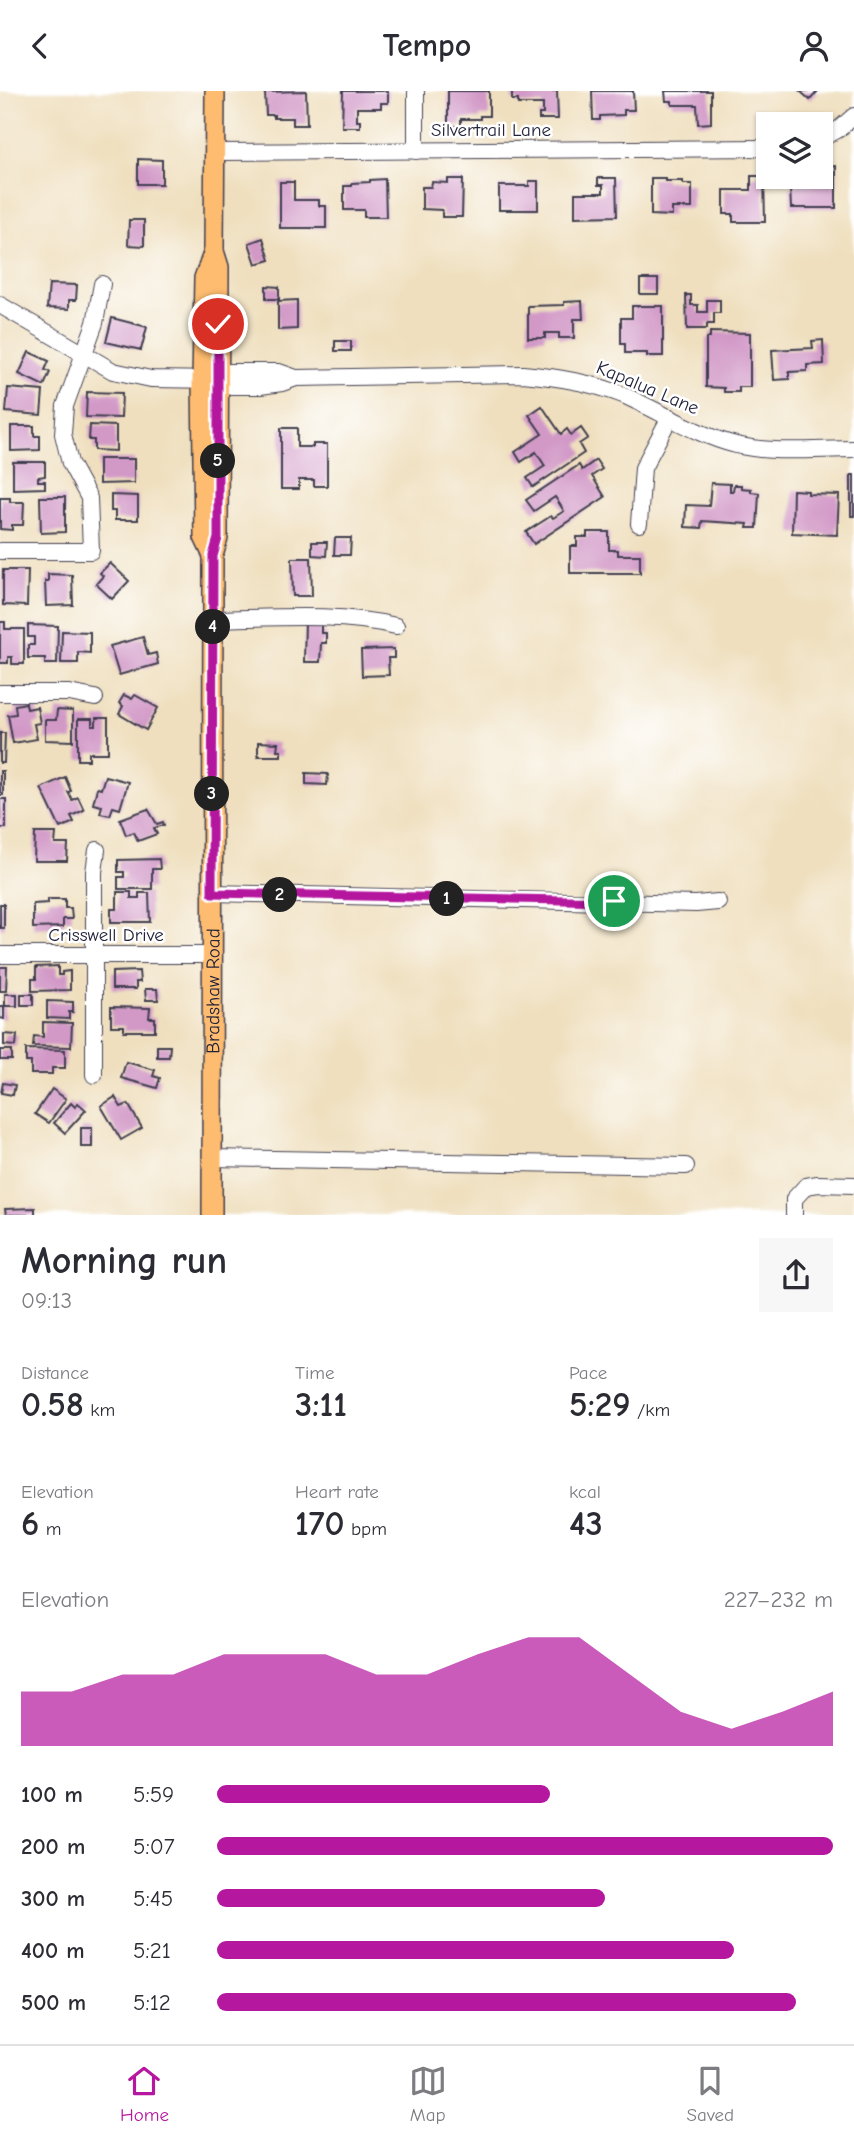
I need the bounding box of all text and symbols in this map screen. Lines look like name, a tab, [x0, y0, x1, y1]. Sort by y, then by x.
icon: back	[21, 27, 59, 65]
text: Tempo	[383, 27, 471, 64]
icon: person	[795, 27, 833, 65]
map controls	[756, 112, 833, 189]
button: layers	[756, 112, 833, 189]
street label: Silvertrail Lane	[431, 119, 551, 141]
pin	[188, 294, 248, 354]
icon: check	[199, 305, 237, 343]
street label: Kapalua Lane	[593, 356, 702, 419]
pin: 5	[200, 443, 235, 479]
text: 5	[212, 449, 223, 471]
pin: 4	[196, 609, 230, 645]
text: 4	[208, 615, 217, 637]
pin: 3	[194, 777, 230, 811]
text: 3	[207, 782, 216, 804]
pin	[584, 871, 644, 931]
pin: 2	[262, 877, 298, 913]
pin: 1	[430, 881, 464, 917]
icon: arrive	[595, 882, 633, 920]
text: 2	[275, 883, 284, 905]
text: 1	[443, 887, 450, 909]
street label: Crisswell Drive	[48, 924, 164, 946]
street label: Bradshaw Road	[202, 928, 224, 1054]
button: share	[759, 1238, 833, 1312]
text: Morning run	[21, 1239, 227, 1283]
text: 09:13	[21, 1287, 72, 1314]
text: Distance	[21, 1362, 89, 1384]
text: Time	[295, 1362, 334, 1384]
text: Pace	[569, 1362, 607, 1384]
text: 0.58	[21, 1384, 84, 1425]
text: 3:11	[295, 1384, 347, 1425]
text: 5:29	[569, 1384, 631, 1425]
text: km	[84, 1399, 115, 1421]
text: /km	[631, 1399, 670, 1421]
text: Elevation	[21, 1481, 94, 1503]
text: Heart rate	[295, 1481, 379, 1503]
text: kcal	[569, 1481, 601, 1503]
text: 6	[21, 1503, 39, 1544]
text: 170	[295, 1503, 345, 1544]
text: 43	[569, 1503, 603, 1544]
text: m	[39, 1518, 61, 1540]
text: bpm	[345, 1518, 387, 1540]
text: Elevation	[21, 1586, 109, 1613]
text: 227–232 m	[724, 1586, 833, 1613]
text: 100 m	[21, 1781, 83, 1808]
text: 5:59	[133, 1781, 174, 1808]
text: 200 m	[21, 1833, 85, 1860]
text: 5:07	[133, 1833, 175, 1860]
text: 300 m	[21, 1885, 85, 1912]
text: 5:45	[133, 1885, 173, 1912]
text: 400 m	[21, 1937, 85, 1964]
text: 5:21	[133, 1937, 171, 1964]
text: 500 m	[21, 1989, 86, 2016]
text: 5:12	[133, 1989, 171, 2016]
tab: Home	[120, 2062, 169, 2126]
tab: Map	[409, 2062, 447, 2126]
tab: Saved	[687, 2062, 734, 2126]

